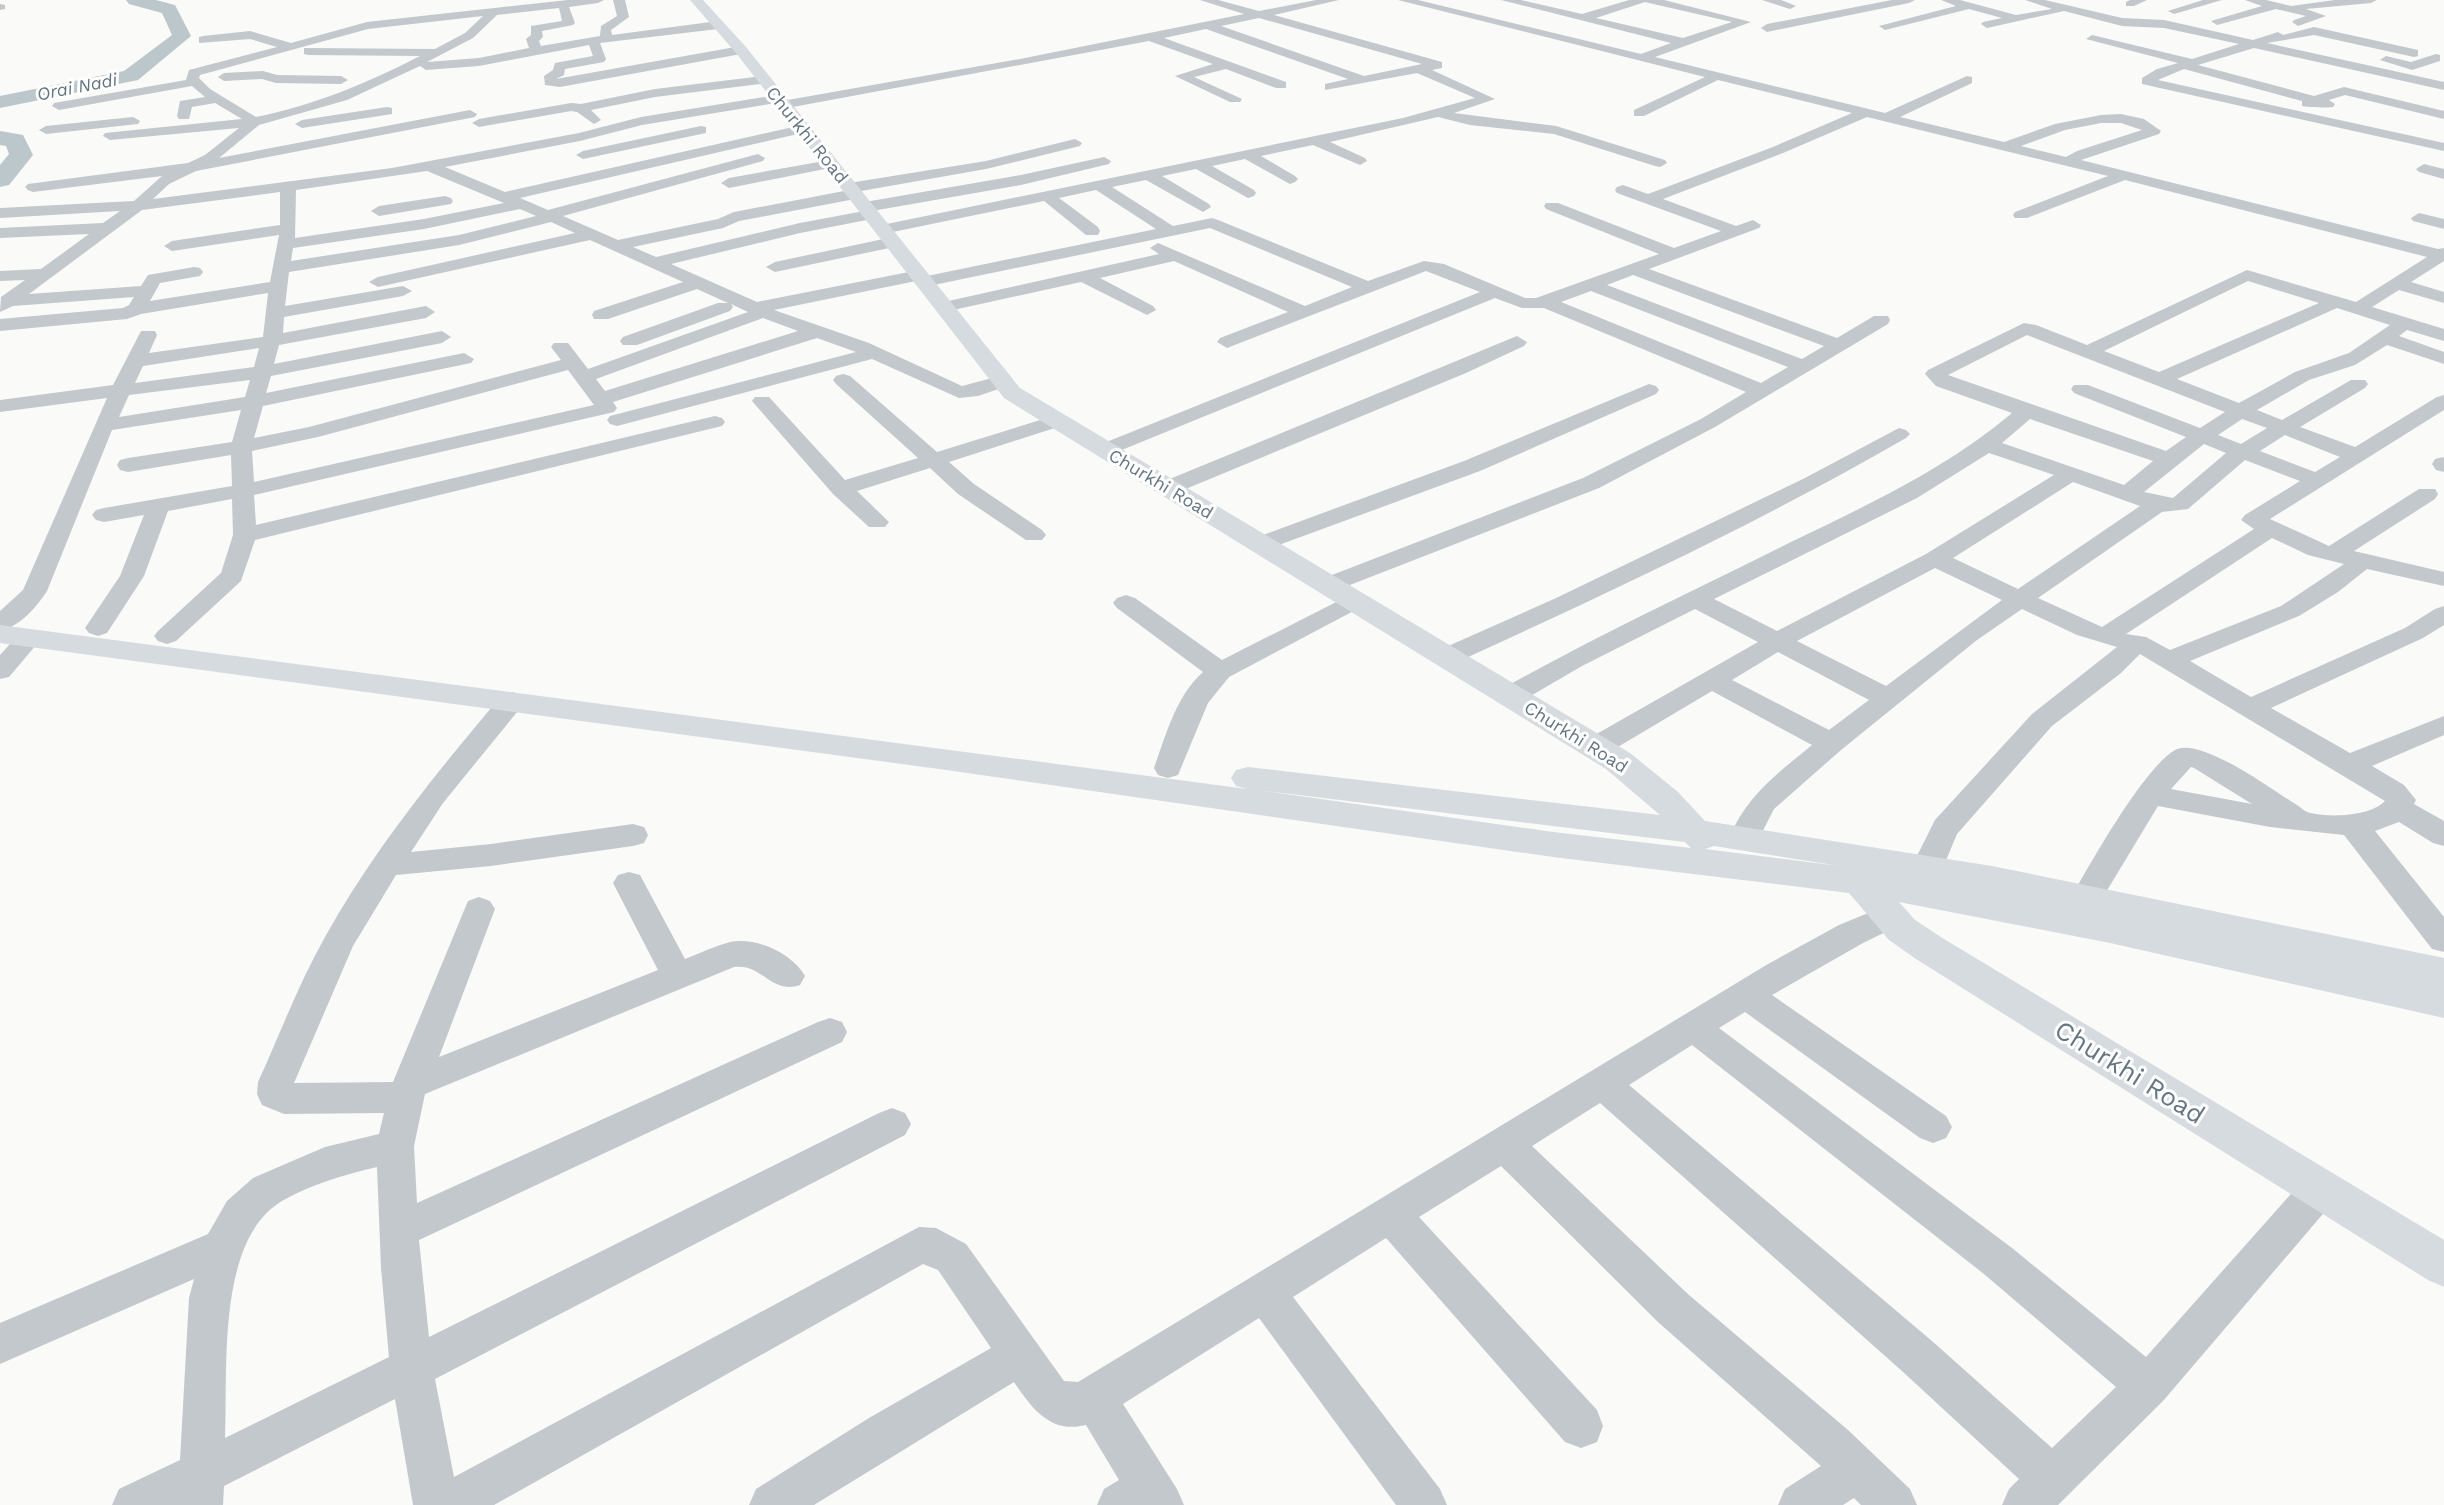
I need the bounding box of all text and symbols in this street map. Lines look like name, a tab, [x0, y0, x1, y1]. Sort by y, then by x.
water label: Orai Nadi	[35, 68, 120, 105]
street label: Churkhi Road	[762, 82, 853, 187]
street label: Churkhi Road	[1105, 444, 1217, 523]
street label: Churkhi Road	[1521, 696, 1632, 777]
street label: Churkhi Road	[2050, 1014, 2210, 1130]

